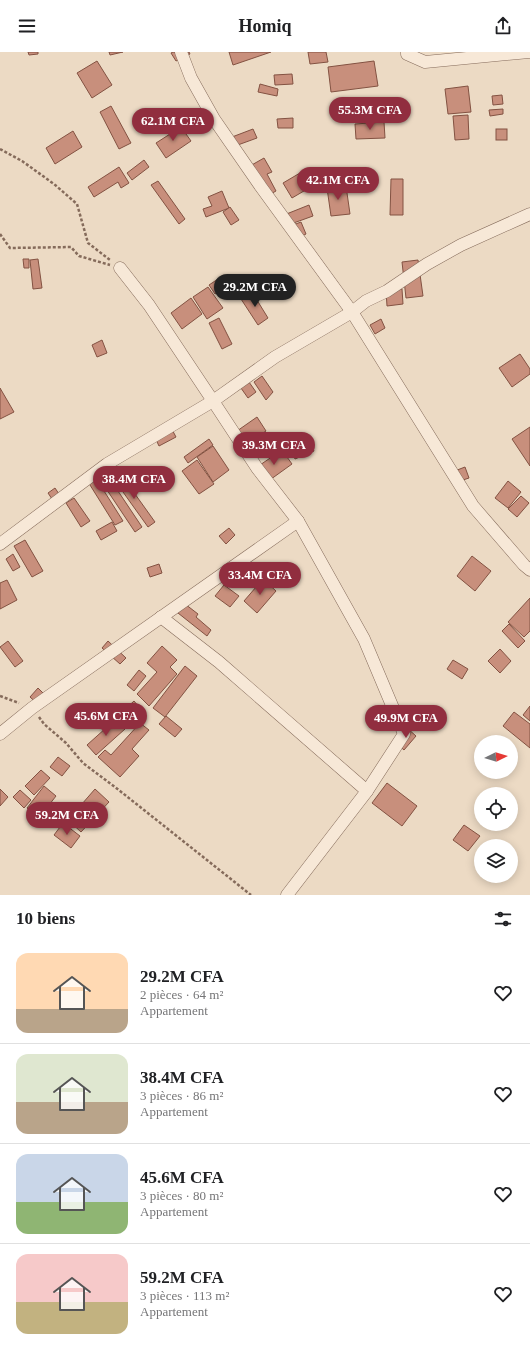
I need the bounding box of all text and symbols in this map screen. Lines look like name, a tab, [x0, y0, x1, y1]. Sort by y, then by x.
icon: menu	[16, 15, 38, 37]
icon: share	[492, 15, 514, 37]
text: Homiq	[238, 16, 292, 36]
pin: 55.3M CFA	[324, 97, 416, 131]
text: 55.3M CFA	[338, 102, 402, 117]
pin: 62.1M CFA	[127, 108, 219, 142]
text: 62.1M CFA	[141, 113, 205, 128]
pin: 42.1M CFA	[292, 167, 384, 201]
text: 42.1M CFA	[306, 172, 370, 187]
pin: 29.2M CFA	[209, 274, 301, 308]
text: 29.2M CFA	[223, 279, 287, 294]
pin: 39.3M CFA	[228, 432, 320, 466]
text: 39.3M CFA	[242, 437, 306, 452]
pin: 38.4M CFA	[88, 466, 180, 500]
text: 38.4M CFA	[102, 471, 166, 486]
pin: 33.4M CFA	[214, 562, 306, 596]
text: 33.4M CFA	[228, 567, 292, 582]
pin: 45.6M CFA	[60, 703, 152, 737]
pin: 49.9M CFA	[360, 705, 452, 739]
text: 45.6M CFA	[74, 708, 138, 723]
text: 49.9M CFA	[374, 710, 438, 725]
north arrow	[474, 735, 518, 779]
map controls	[474, 735, 518, 883]
button: locate	[474, 787, 518, 831]
pin: 59.2M CFA	[21, 802, 113, 836]
text: 59.2M CFA	[35, 807, 99, 822]
button: layers	[474, 839, 518, 883]
icon: filters	[492, 908, 514, 930]
text: 10 biens	[16, 909, 75, 928]
text: 29.2M CFA	[140, 967, 224, 986]
icon: home	[48, 969, 96, 1017]
icon: heart	[492, 982, 514, 1004]
text: 2 pièces · 64 m²	[140, 987, 223, 1002]
text: Appartement	[140, 1003, 208, 1018]
text: 38.4M CFA	[140, 1068, 224, 1087]
icon: home	[48, 1070, 96, 1118]
icon: heart	[492, 1083, 514, 1105]
text: 3 pièces · 86 m²	[140, 1088, 223, 1103]
text: Appartement	[140, 1104, 208, 1119]
text: 45.6M CFA	[140, 1168, 224, 1187]
icon: home	[48, 1170, 96, 1218]
icon: heart	[492, 1183, 514, 1205]
text: 3 pièces · 80 m²	[140, 1188, 223, 1203]
text: Appartement	[140, 1204, 208, 1219]
text: 59.2M CFA	[140, 1268, 224, 1287]
icon: home	[48, 1270, 96, 1318]
icon: heart	[492, 1283, 514, 1305]
text: 3 pièces · 113 m²	[140, 1288, 229, 1303]
text: Appartement	[140, 1304, 208, 1319]

